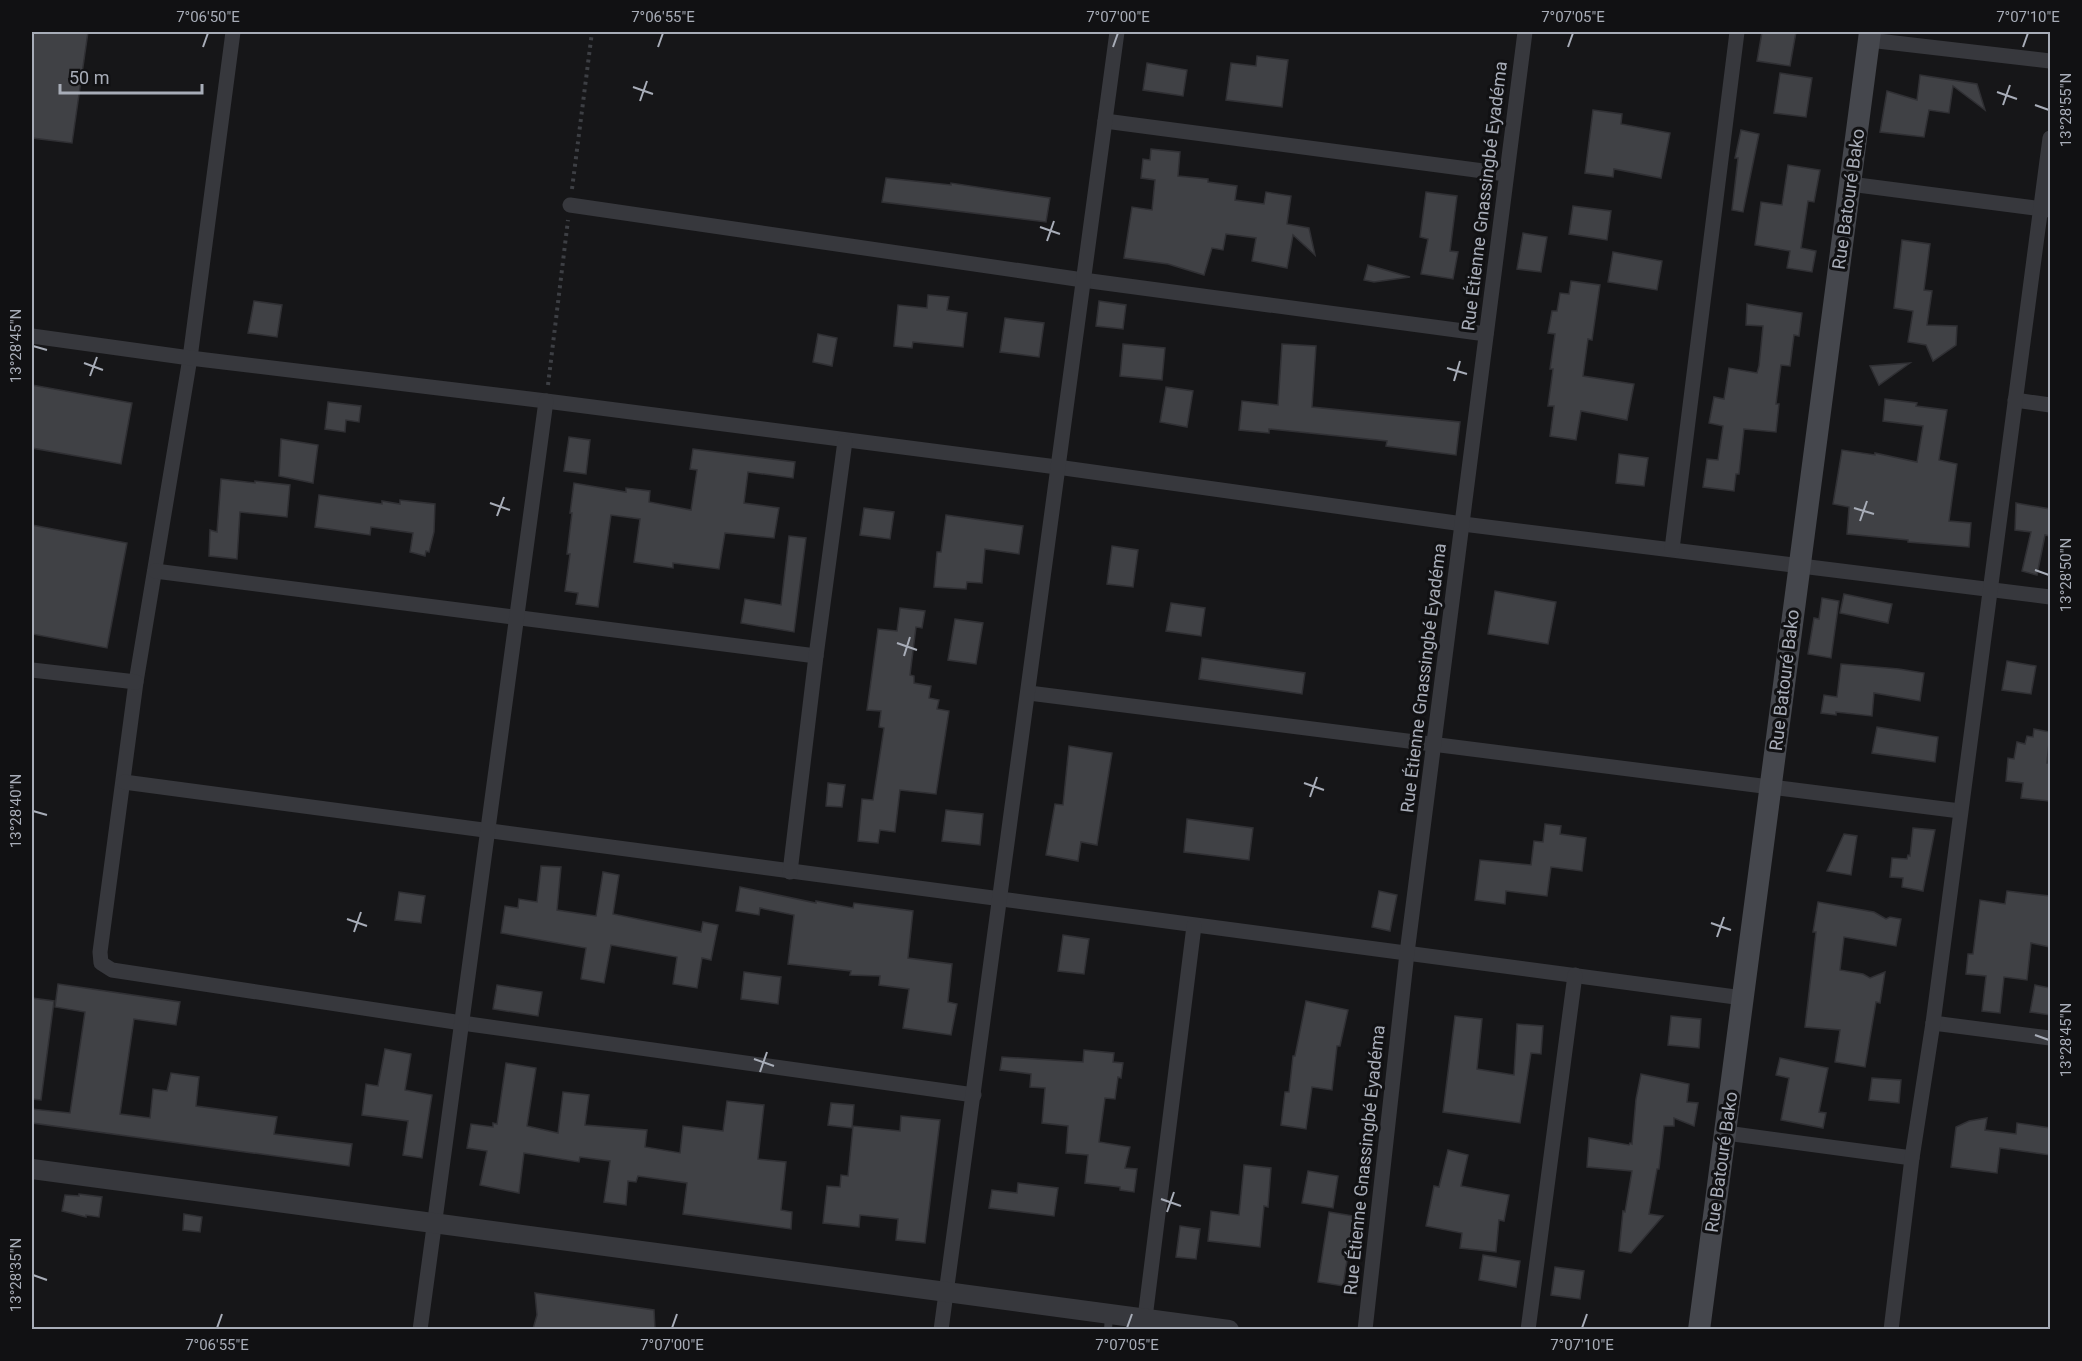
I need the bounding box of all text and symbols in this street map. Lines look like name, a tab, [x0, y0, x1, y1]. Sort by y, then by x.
text: 7°06'50"E	[176, 8, 240, 26]
text: 7°06'55"E	[631, 8, 695, 26]
text: 7°07'00"E	[1086, 8, 1150, 26]
text: 7°07'05"E	[1541, 8, 1605, 26]
text: 7°07'10"E	[1996, 8, 2060, 26]
scale bar	[60, 57, 202, 95]
street label: Rue Étienne Gnassingbé Eyadéma	[1457, 60, 1511, 332]
text: 50 m	[69, 67, 109, 88]
text: 13°28'55"N	[2057, 73, 2075, 147]
street label: Rue Batouré Bako	[1828, 127, 1868, 271]
text: 13°28'45"N	[7, 309, 25, 383]
text: 13°28'50"N	[2057, 538, 2075, 612]
street label: Rue Étienne Gnassingbé Eyadéma	[1396, 542, 1450, 814]
street label: Rue Batouré Bako	[1765, 608, 1803, 752]
text: 13°28'40"N	[7, 774, 25, 848]
text: 13°28'45"N	[2057, 1003, 2075, 1077]
street label: Rue Étienne Gnassingbé Eyadéma	[1339, 1024, 1389, 1296]
street label: Rue Batouré Bako	[1701, 1090, 1741, 1234]
text: 13°28'35"N	[7, 1238, 25, 1312]
text: 7°06'55"E	[185, 1336, 249, 1354]
text: 7°07'00"E	[640, 1336, 704, 1354]
text: 7°07'05"E	[1095, 1336, 1159, 1354]
text: 7°07'10"E	[1550, 1336, 1614, 1354]

